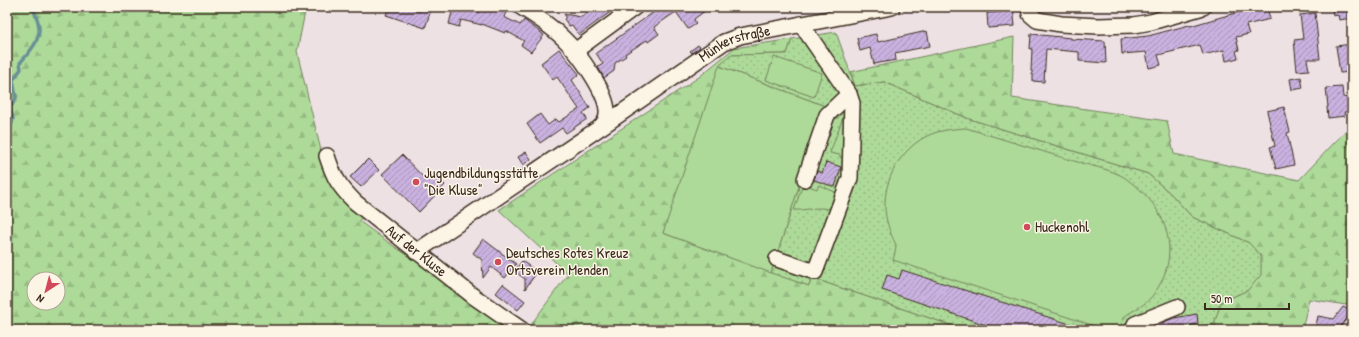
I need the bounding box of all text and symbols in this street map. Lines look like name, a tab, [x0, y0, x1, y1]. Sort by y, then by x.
street label: Münkerstraße	[694, 19, 772, 67]
place label: Jugendbildungsstätte "Die Kluse"	[424, 162, 539, 200]
marker: Jugendbildungsstätte "Die Kluse"	[411, 177, 421, 187]
place label: Huckenohl	[1035, 216, 1089, 237]
street label: Auf der Kluse	[382, 220, 452, 281]
marker: Huckenohl	[1022, 222, 1032, 232]
place label: Deutsches Rotes Kreuz Ortsverein Menden	[506, 242, 629, 280]
marker: Deutsches Rotes Kreuz Ortsverein Menden	[493, 257, 503, 267]
north arrow	[26, 271, 66, 311]
scale bar	[1205, 285, 1289, 311]
text: 50 m	[1211, 290, 1232, 307]
text: N	[34, 292, 47, 306]

